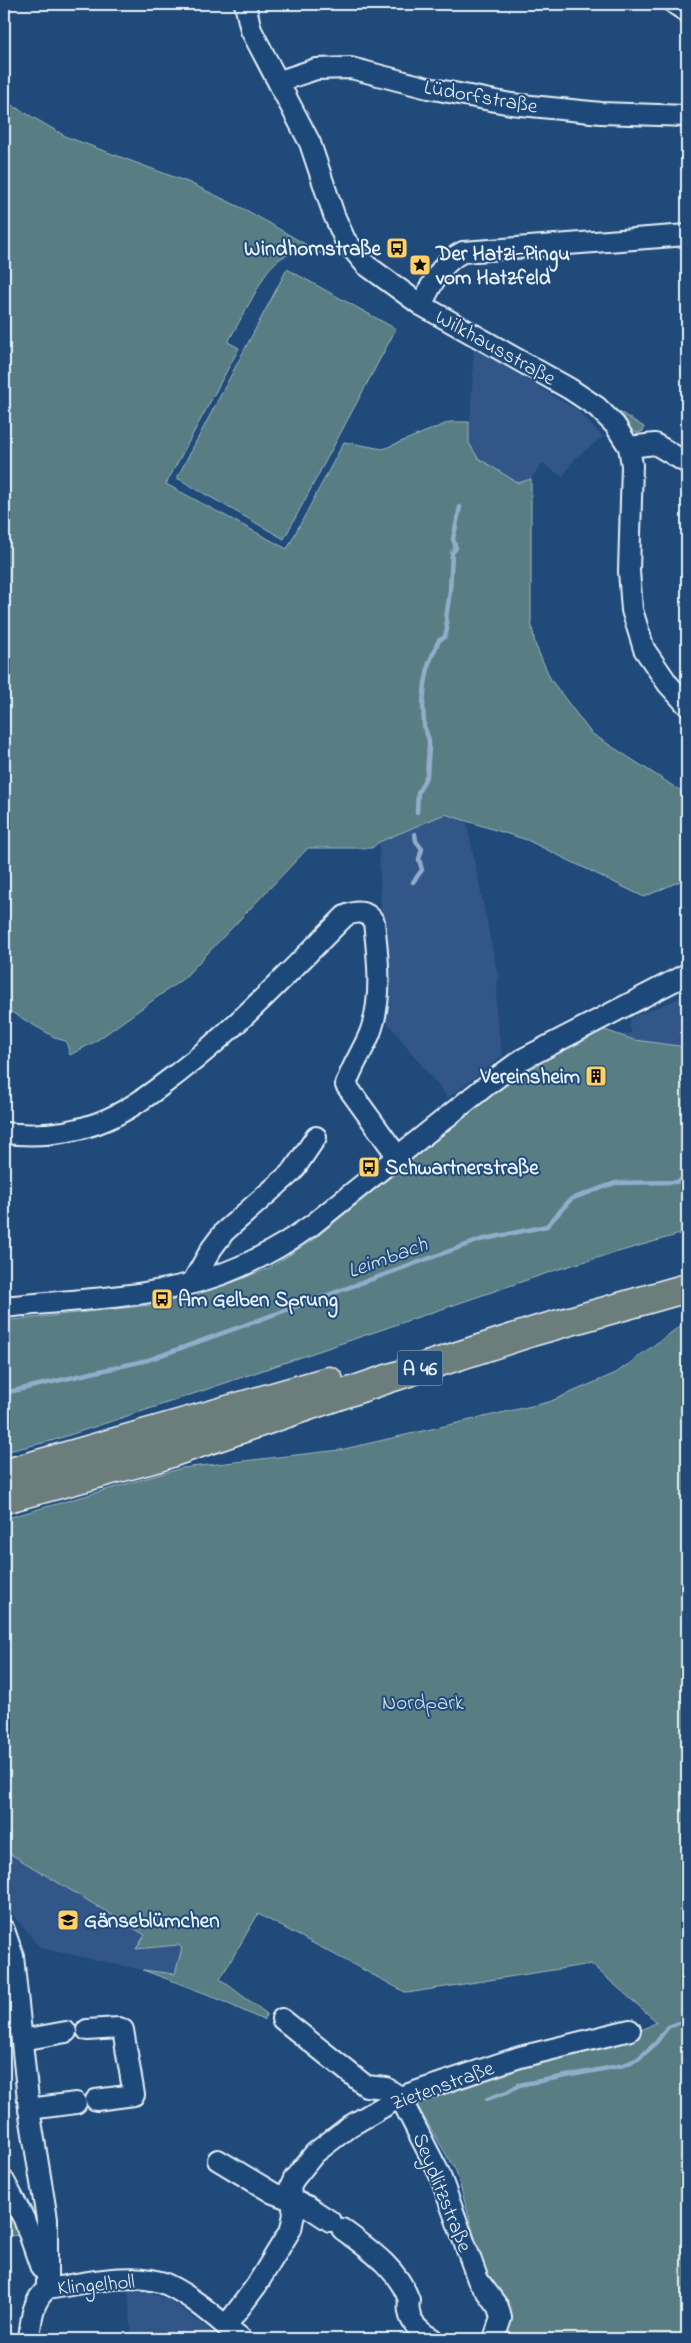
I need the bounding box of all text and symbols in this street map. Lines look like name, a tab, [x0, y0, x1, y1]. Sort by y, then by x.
street label: Lüdorfstraße	[422, 73, 540, 123]
place label: Windhornstraße	[244, 235, 382, 265]
bus stop icon: Windhornstraße	[385, 236, 409, 260]
place label: Der Hatzi-Pingu vom Hatzfeld	[435, 240, 570, 294]
place icon: Der Hatzi-Pingu vom Hatzfeld	[408, 253, 432, 277]
street label: Wilkhausstraße	[429, 303, 561, 395]
place label: Vereinsheim	[480, 1063, 580, 1093]
building icon: Vereinsheim	[584, 1064, 608, 1088]
place label: Schwartnerstraße	[385, 1154, 539, 1184]
bus stop icon: Schwartnerstraße	[357, 1155, 381, 1179]
water label: Leimbach	[344, 1229, 433, 1288]
place label: Am Gelben Sprung	[178, 1286, 338, 1318]
bus stop icon: Am Gelben Sprung	[150, 1287, 174, 1311]
road number: A 46	[398, 1350, 442, 1386]
park label: Nordpark	[382, 1689, 465, 1719]
place label: Gänseblümchen	[84, 1907, 220, 1937]
school or university icon: Gänseblümchen	[56, 1908, 80, 1932]
street label: Zietenstraße	[387, 2054, 499, 2119]
street label: Seydlitzstraße	[402, 2129, 479, 2258]
street label: Klingelholl	[56, 2268, 136, 2306]

